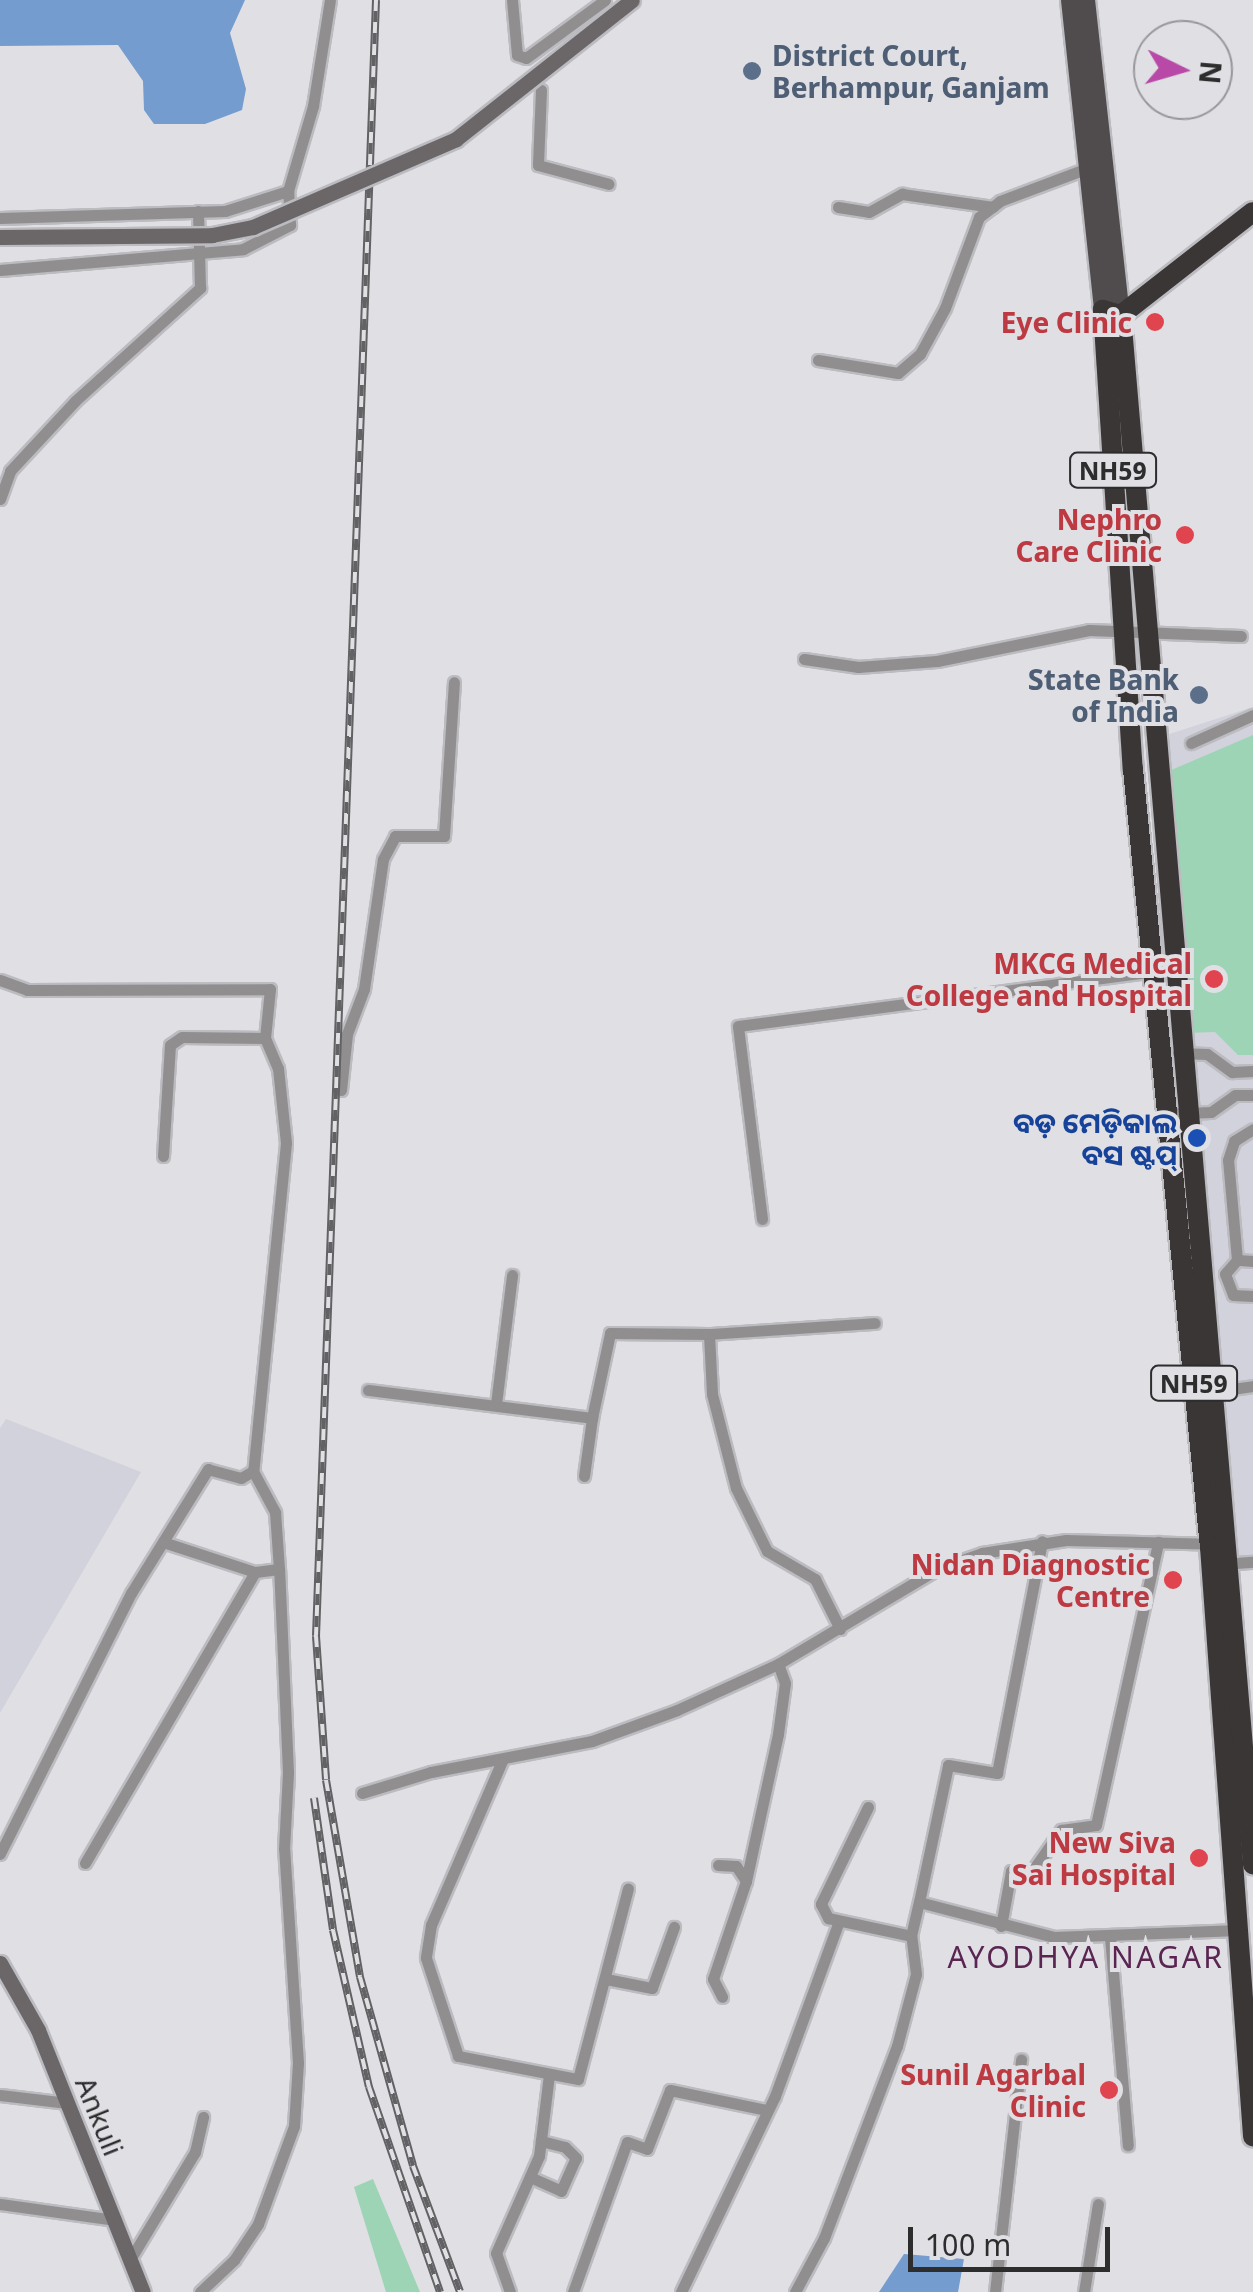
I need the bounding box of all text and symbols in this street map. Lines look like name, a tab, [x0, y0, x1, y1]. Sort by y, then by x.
north arrow	[1133, 20, 1233, 120]
place label: District Court, Berhampur, Ganjam	[772, 38, 1050, 104]
text: N	[1191, 59, 1231, 85]
marker: District Court, Berhampur, Ganjam	[741, 60, 763, 82]
place label: Eye Clinic	[1001, 305, 1132, 339]
marker: Eye Clinic	[1142, 309, 1168, 335]
road number: NH59	[1068, 450, 1158, 490]
place label: Nephro Care Clinic	[1015, 502, 1162, 568]
marker: Nephro Care Clinic	[1172, 522, 1198, 548]
place label: State Bank of India	[1028, 662, 1179, 728]
marker: State Bank of India	[1188, 684, 1210, 706]
place label: MKCG Medical College and Hospital	[906, 946, 1192, 1012]
marker: MKCG Medical College and Hospital	[1201, 966, 1227, 992]
place label: ବଡ଼ ମେଡ଼ିକାଲ ବସ ଷ୍ଟପ୍	[1013, 1105, 1177, 1171]
marker: ବଡ଼ ମେଡ଼ିକାଲ ବସ ଷ୍ଟପ୍	[1186, 1127, 1208, 1149]
road number: NH59	[1149, 1363, 1239, 1403]
place label: Nidan Diagnostic Centre	[911, 1547, 1150, 1613]
marker: Nidan Diagnostic Centre	[1160, 1567, 1186, 1593]
place label: New Siva Sai Hospital	[1012, 1825, 1176, 1891]
marker: New Siva Sai Hospital	[1186, 1845, 1212, 1871]
district label: AYODHYA NAGAR	[948, 1939, 1224, 1975]
place label: Sunil Agarbal Clinic	[900, 2057, 1086, 2123]
street label: Ankuli	[69, 2072, 131, 2160]
marker: Sunil Agarbal Clinic	[1096, 2077, 1122, 2103]
scale bar	[913, 2207, 1116, 2269]
text: 100 m	[925, 2224, 1011, 2265]

